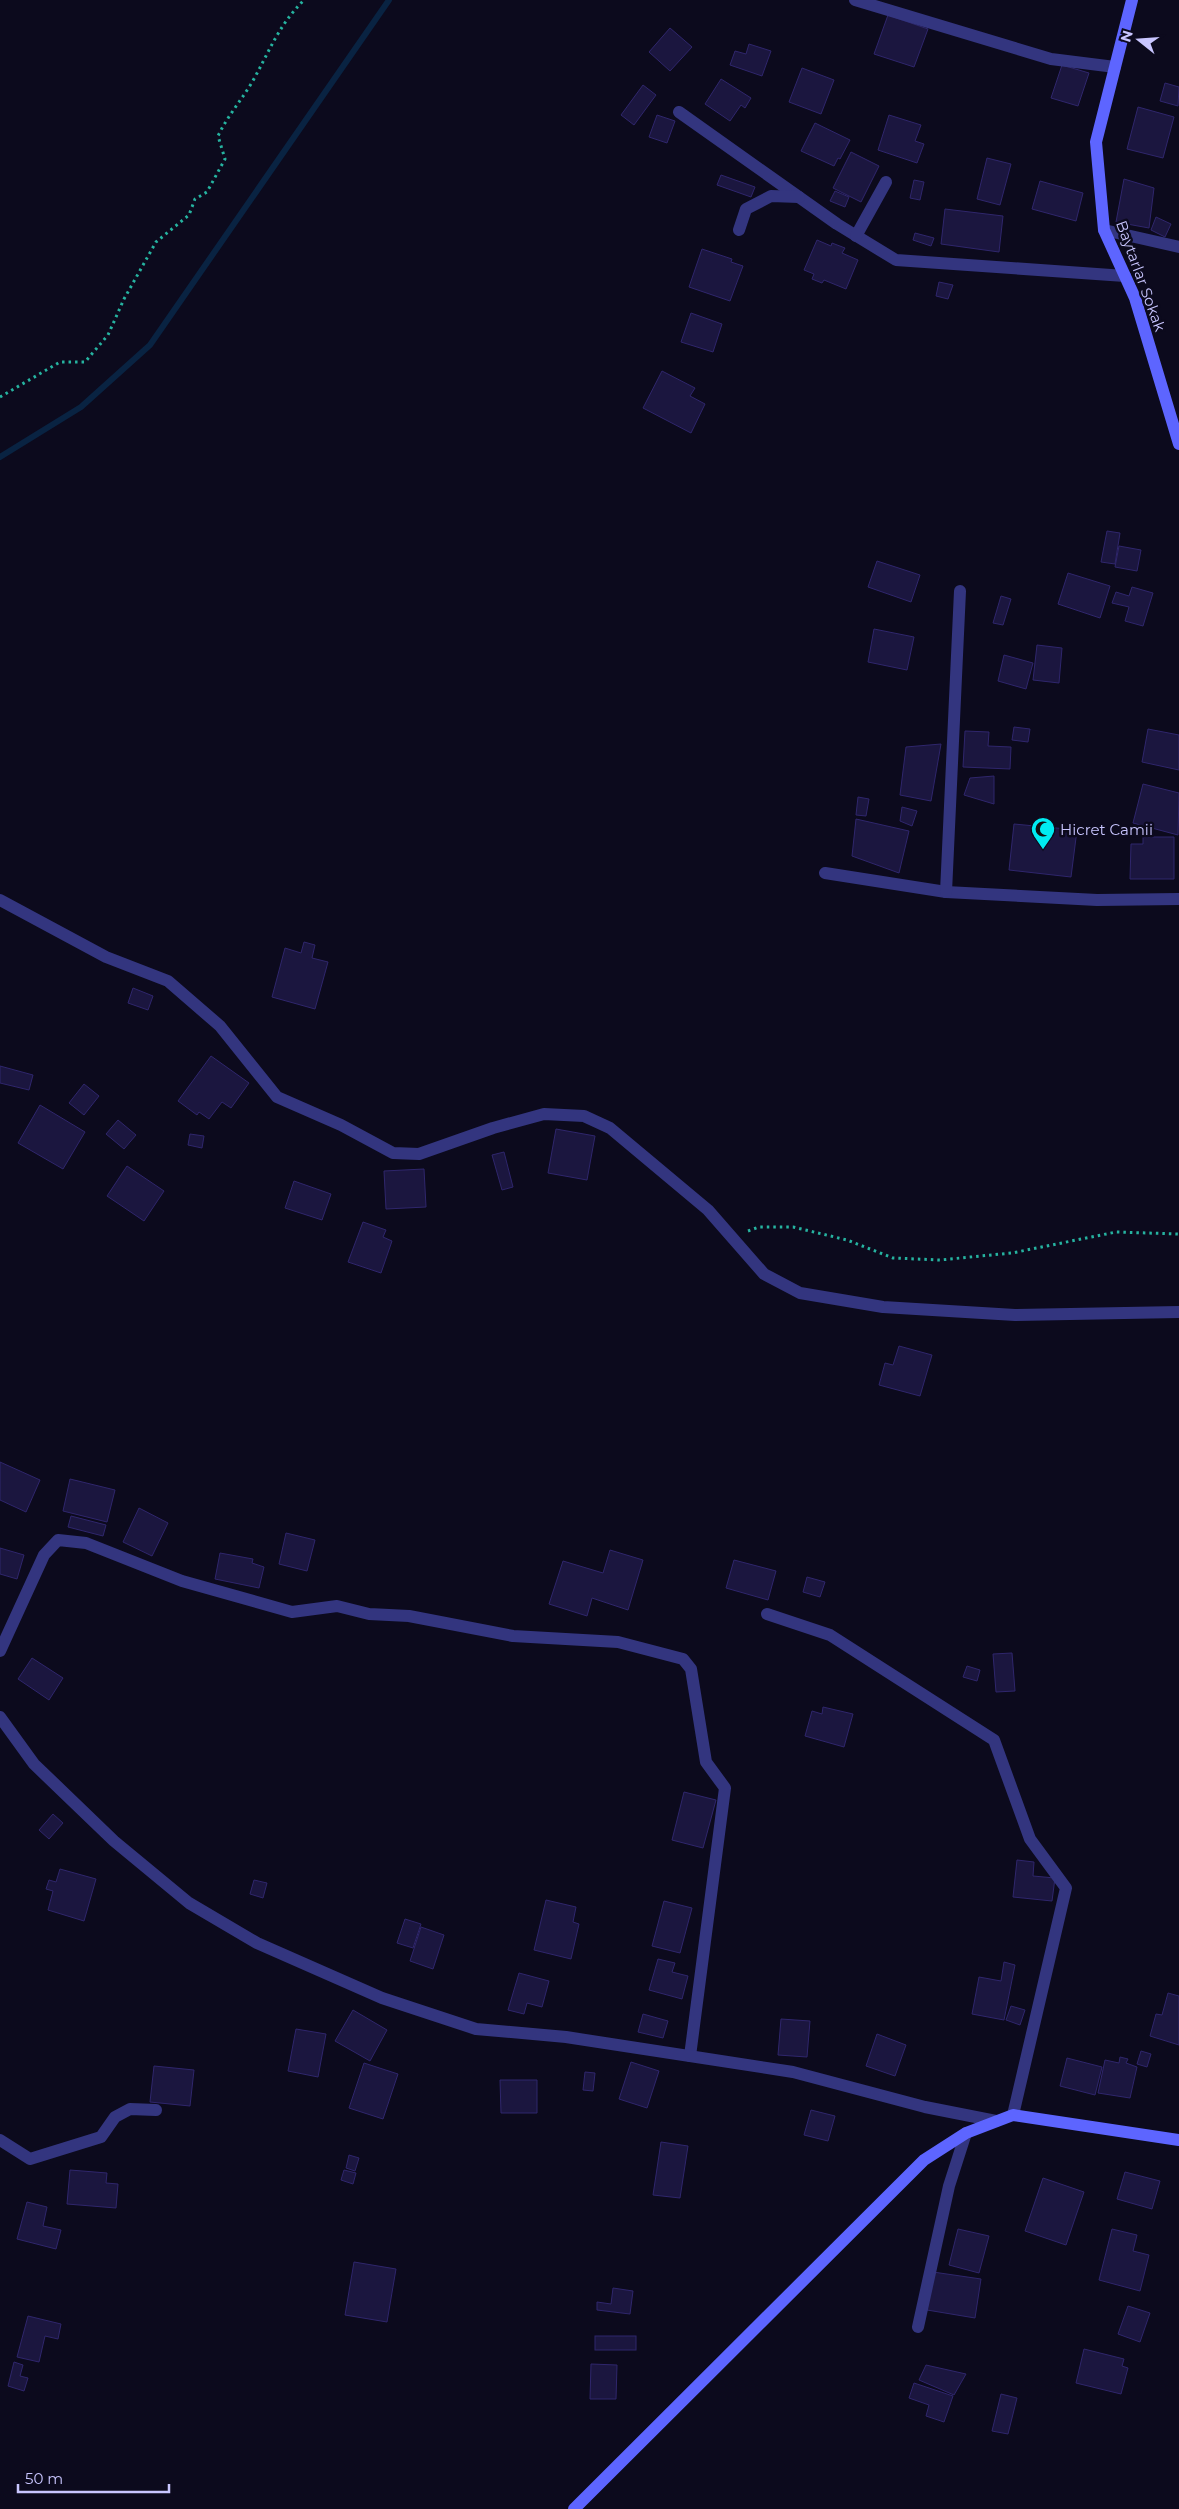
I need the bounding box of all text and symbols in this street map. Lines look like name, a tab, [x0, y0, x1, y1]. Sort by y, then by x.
north arrow	[1114, 15, 1164, 65]
text: N	[1116, 28, 1137, 44]
street label: Baytarlar Sokak	[1112, 218, 1170, 334]
mosque icon: Hicret Camii	[1030, 816, 1056, 850]
place label: Hicret Camii	[1060, 820, 1153, 839]
scale bar	[18, 2462, 169, 2494]
text: 50 m	[25, 2469, 63, 2488]

